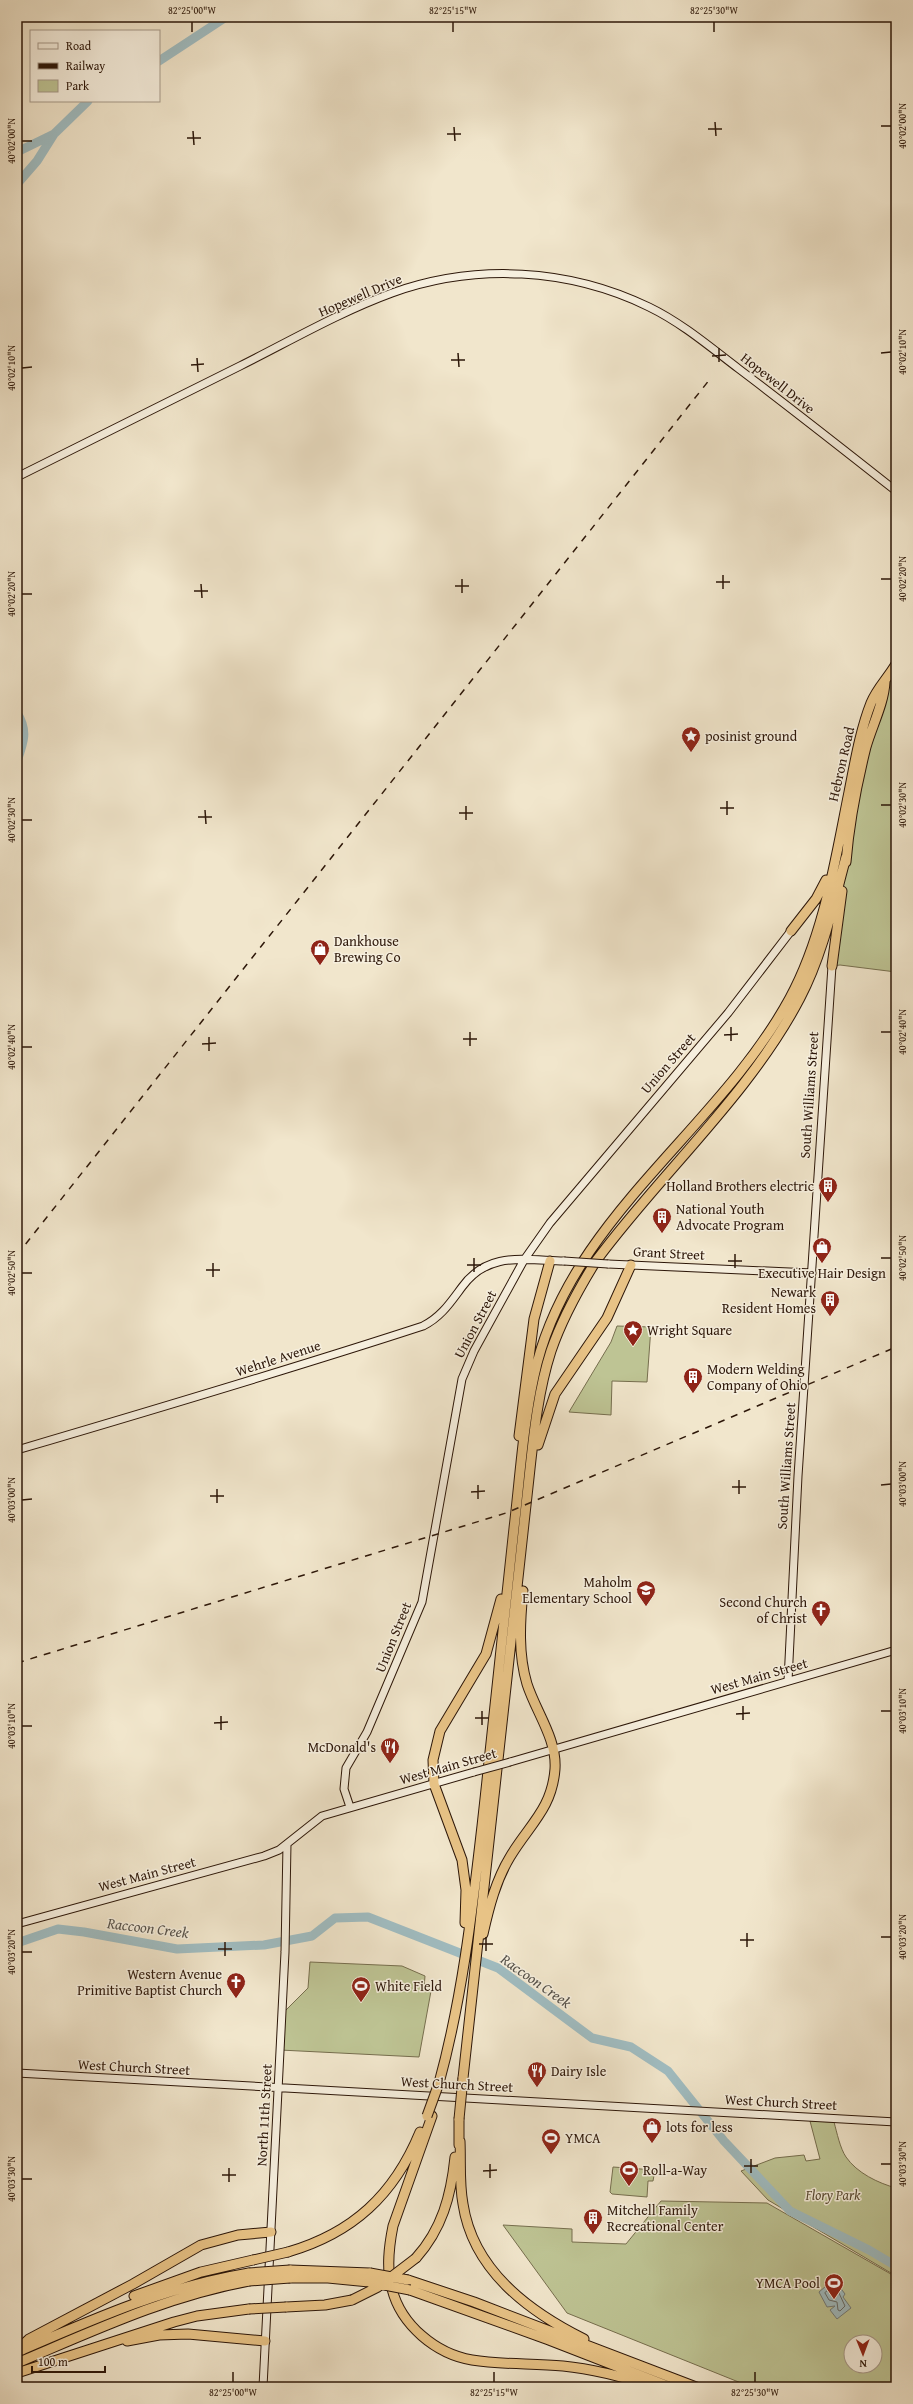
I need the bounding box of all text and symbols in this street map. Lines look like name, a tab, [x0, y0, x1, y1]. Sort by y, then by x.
text: 82°25'00"W	[168, 3, 216, 18]
text: 82°25'15"W	[429, 3, 477, 18]
text: 82°25'30"W	[690, 3, 738, 18]
legend	[30, 30, 160, 102]
text: Road	[66, 37, 92, 54]
text: Railway	[66, 57, 105, 74]
text: Park	[66, 77, 90, 94]
text: 40°02'00"N	[895, 103, 910, 149]
text: 40°02'00"N	[4, 118, 19, 164]
street label: Hopewell Drive	[315, 268, 405, 322]
text: 40°02'10"N	[895, 329, 910, 375]
text: 40°02'10"N	[4, 345, 19, 391]
street label: Hopewell Drive	[737, 348, 820, 419]
text: 40°02'20"N	[895, 556, 910, 602]
text: 40°02'20"N	[4, 571, 19, 617]
street label: Hebron Road	[823, 724, 859, 803]
place icon: posinist ground	[680, 725, 702, 753]
place label: posinist ground	[705, 726, 798, 746]
text: 40°02'30"N	[895, 782, 910, 828]
text: 40°02'30"N	[4, 797, 19, 843]
place label: Dankhouse Brewing Co	[334, 931, 401, 967]
shop icon: Dankhouse Brewing Co	[309, 938, 331, 966]
text: 40°02'40"N	[895, 1009, 910, 1055]
text: 40°02'40"N	[4, 1024, 19, 1070]
street label: Union Street	[636, 1028, 700, 1098]
street label: South Williams Street	[795, 1031, 823, 1159]
building icon: Holland Brothers electric	[817, 1175, 839, 1203]
place label: Holland Brothers electric	[666, 1176, 814, 1196]
place label: National Youth Advocate Program	[676, 1199, 785, 1235]
building icon: National Youth Advocate Program	[651, 1206, 673, 1234]
text: 40°02'50"N	[895, 1235, 910, 1281]
shop icon: Executive Hair Design	[811, 1236, 833, 1264]
street label: Grant Street	[633, 1241, 705, 1265]
text: 40°02'50"N	[4, 1250, 19, 1296]
place label: Executive Hair Design	[758, 1263, 886, 1283]
place label: Newark Resident Homes	[722, 1282, 817, 1318]
street label: Union Street	[449, 1286, 501, 1362]
building icon: Newark Resident Homes	[819, 1289, 841, 1317]
place icon: Wright Square	[622, 1319, 644, 1347]
place label: Wright Square	[647, 1320, 732, 1340]
street label: Wehrle Avenue	[233, 1335, 323, 1381]
place label: Modern Welding Company of Ohio	[707, 1359, 807, 1395]
building icon: Modern Welding Company of Ohio	[682, 1366, 704, 1394]
street label: South Williams Street	[772, 1402, 800, 1530]
text: 40°03'00"N	[895, 1461, 910, 1507]
text: 40°03'00"N	[4, 1477, 19, 1523]
place label: Maholm Elementary School	[522, 1572, 633, 1608]
school or university icon: Maholm Elementary School	[635, 1579, 657, 1607]
place label: Second Church of Christ	[719, 1592, 807, 1628]
street label: Union Street	[370, 1599, 416, 1675]
church icon: Second Church of Christ	[810, 1599, 832, 1627]
street label: West Main Street	[708, 1653, 810, 1699]
text: 40°03'10"N	[895, 1688, 910, 1734]
text: 40°03'10"N	[4, 1703, 19, 1749]
restaurant icon: McDonald's	[379, 1736, 401, 1764]
place label: McDonald's	[308, 1737, 376, 1757]
street label: West Main Street	[397, 1743, 499, 1789]
street label: West Main Street	[96, 1851, 198, 1897]
water label: Raccoon Creek	[105, 1912, 190, 1943]
text: 40°03'20"N	[895, 1914, 910, 1960]
text: 40°03'20"N	[4, 1929, 19, 1975]
water label: Raccoon Creek	[496, 1948, 576, 2013]
place label: Western Avenue Primitive Baptist Church	[77, 1964, 222, 2000]
church icon: Western Avenue Primitive Baptist Church	[225, 1971, 247, 1999]
sports icon: White Field	[350, 1975, 372, 2003]
place label: White Field	[375, 1976, 443, 1996]
street label: West Church Street	[77, 2054, 191, 2080]
restaurant icon: Dairy Isle	[526, 2060, 548, 2088]
place label: Dairy Isle	[551, 2061, 607, 2081]
street label: North 11th Street	[251, 2063, 277, 2167]
street label: West Church Street	[400, 2071, 514, 2097]
street label: West Church Street	[724, 2089, 838, 2115]
shop icon: lots for less	[641, 2116, 663, 2144]
place label: lots for less	[666, 2117, 733, 2137]
sports icon: YMCA	[540, 2127, 562, 2155]
place label: YMCA	[565, 2128, 601, 2148]
text: 40°03'30"N	[895, 2141, 910, 2187]
text: 40°03'30"N	[4, 2156, 19, 2202]
sports icon: Roll-a-Way	[618, 2159, 640, 2187]
place label: Roll-a-Way	[643, 2160, 707, 2180]
park label: Flory Park	[804, 2185, 861, 2205]
place label: Mitchell Family Recreational Center	[607, 2200, 724, 2236]
building icon: Mitchell Family Recreational Center	[582, 2207, 604, 2235]
sports icon: YMCA Pool	[823, 2272, 845, 2300]
place label: YMCA Pool	[756, 2273, 820, 2293]
north arrow	[843, 2334, 883, 2374]
scale bar	[32, 2348, 105, 2374]
text: 100 m	[38, 2353, 68, 2370]
text: N	[859, 2356, 867, 2372]
text: 82°25'00"W	[209, 2385, 257, 2400]
text: 82°25'15"W	[470, 2385, 518, 2400]
text: 82°25'30"W	[731, 2385, 779, 2400]

